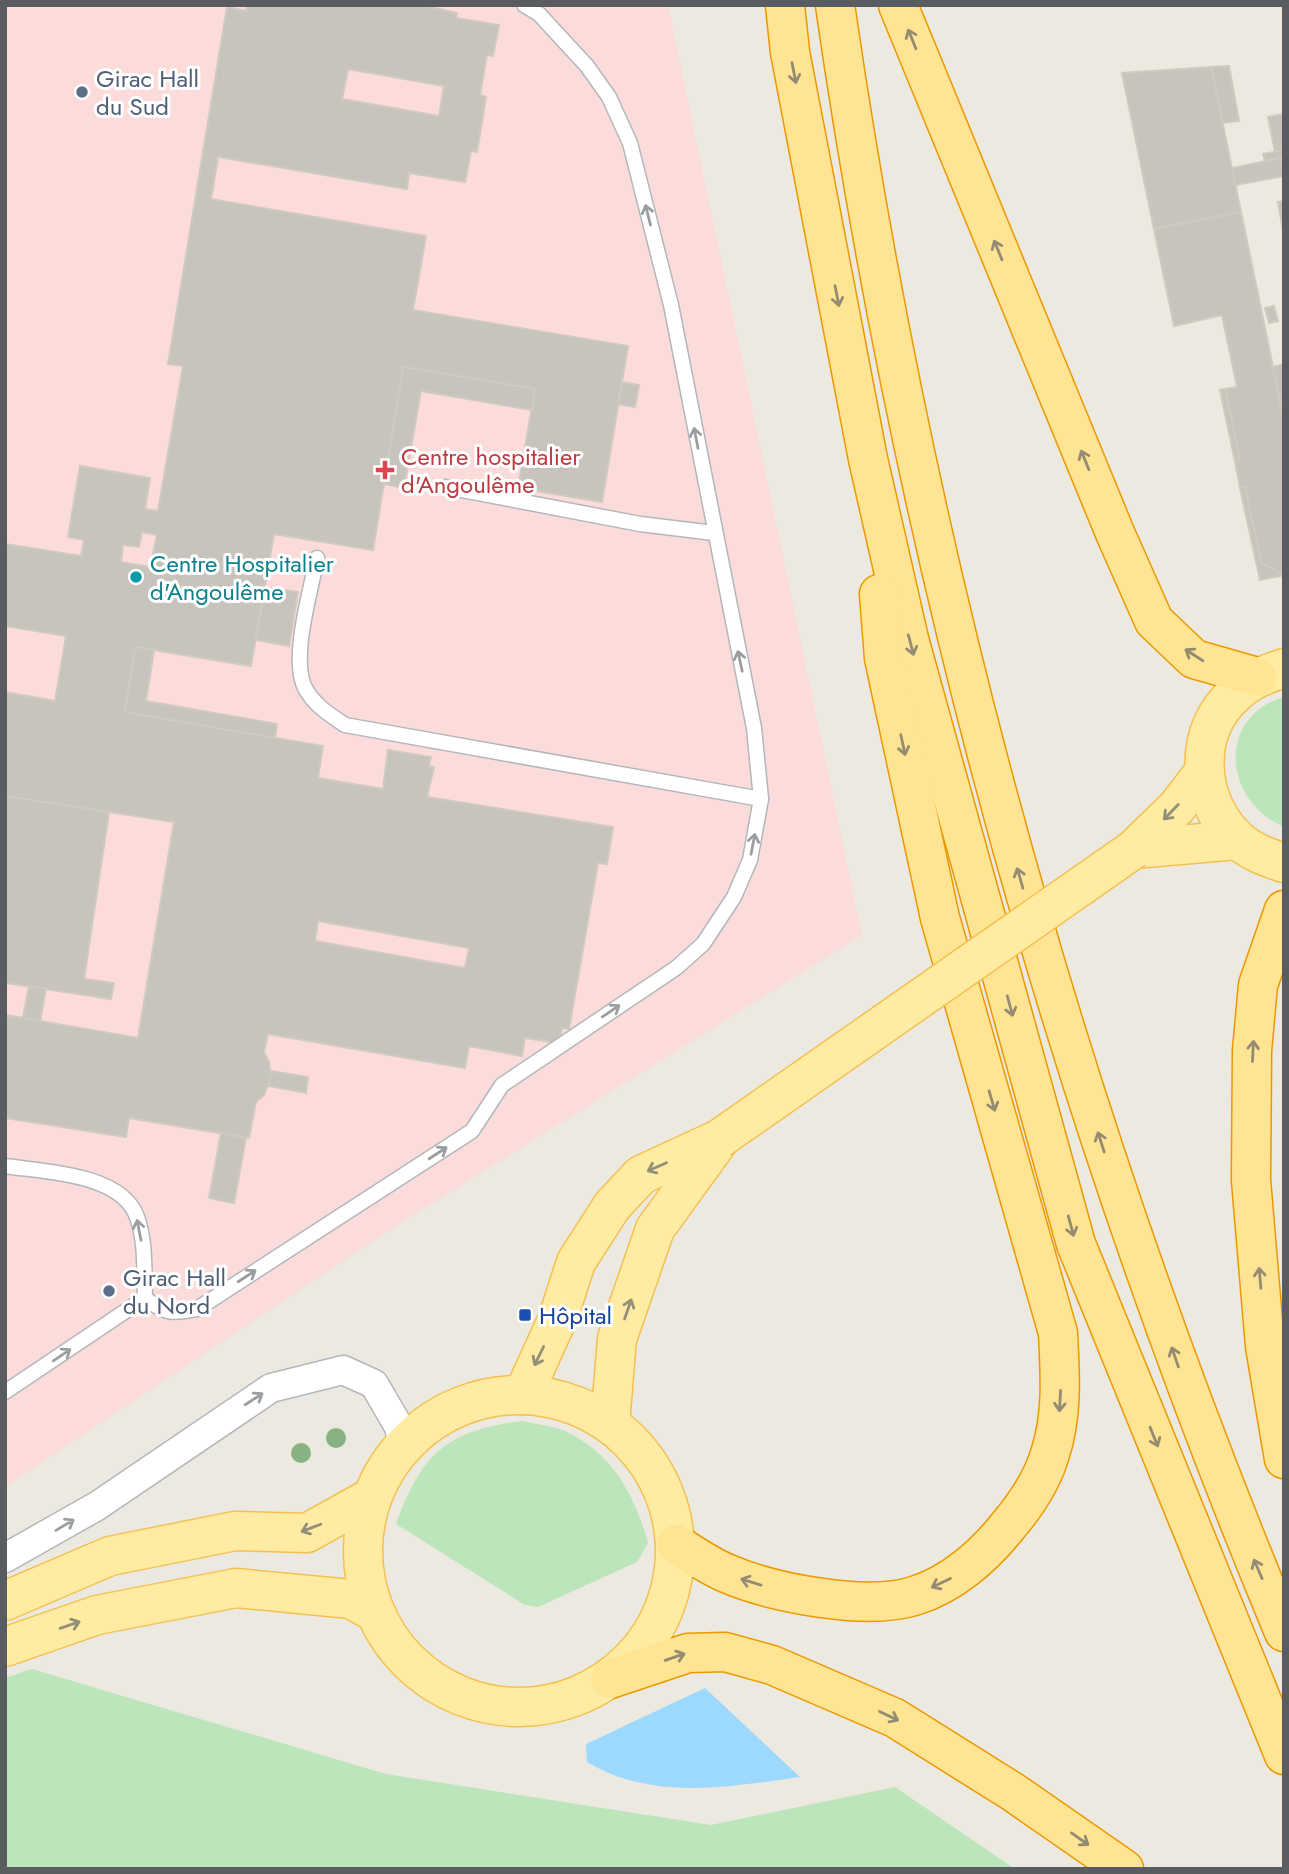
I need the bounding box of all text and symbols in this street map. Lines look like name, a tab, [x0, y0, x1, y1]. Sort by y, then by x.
one-way arrow	[905, 29, 918, 51]
place label: Girac Hall du Sud	[96, 61, 199, 124]
one-way arrow	[788, 61, 801, 84]
marker: Girac Hall du Sud	[74, 84, 90, 100]
one-way arrow	[641, 204, 654, 227]
one-way arrow	[991, 240, 1004, 261]
one-way arrow	[830, 284, 844, 307]
one-way arrow	[689, 427, 702, 450]
place label: Centre hospitalier d'Angoulême	[401, 439, 581, 502]
one-way arrow	[1077, 450, 1090, 472]
marker: Centre hospitalier d'Angoulême	[375, 460, 395, 480]
place label: Centre Hospitalier d'Angoulême	[150, 546, 335, 609]
marker: Centre Hospitalier d'Angoulême	[128, 569, 144, 585]
one-way arrow	[905, 633, 918, 656]
one-way arrow	[1184, 648, 1204, 662]
one-way arrow	[733, 650, 747, 673]
one-way arrow	[896, 733, 910, 756]
one-way arrow	[1163, 804, 1180, 821]
one-way arrow	[747, 833, 761, 855]
one-way arrow	[1012, 867, 1025, 889]
one-way arrow	[1005, 995, 1018, 1017]
one-way arrow	[601, 1004, 620, 1018]
one-way arrow	[1246, 1040, 1259, 1063]
one-way arrow	[987, 1090, 1000, 1112]
one-way arrow	[1093, 1131, 1106, 1153]
one-way arrow	[428, 1145, 447, 1160]
one-way arrow	[647, 1161, 668, 1174]
one-way arrow	[1065, 1214, 1078, 1236]
one-way arrow	[132, 1219, 146, 1242]
place label: Girac Hall du Nord	[123, 1260, 226, 1323]
one-way arrow	[1253, 1267, 1266, 1290]
one-way arrow	[237, 1269, 256, 1284]
marker: Girac Hall du Nord	[101, 1283, 117, 1299]
place label: Hôpital	[539, 1298, 612, 1333]
one-way arrow	[622, 1298, 635, 1320]
marker: Hôpital	[517, 1307, 533, 1323]
one-way arrow	[532, 1345, 545, 1366]
one-way arrow	[1168, 1346, 1180, 1368]
one-way arrow	[52, 1347, 71, 1362]
one-way arrow	[1053, 1389, 1066, 1412]
one-way arrow	[244, 1391, 263, 1406]
one-way arrow	[1149, 1426, 1162, 1447]
one-way arrow	[54, 1518, 74, 1532]
one-way arrow	[301, 1523, 323, 1536]
one-way arrow	[1250, 1559, 1263, 1580]
one-way arrow	[740, 1574, 762, 1587]
one-way arrow	[931, 1577, 952, 1590]
one-way arrow	[58, 1618, 80, 1630]
one-way arrow	[663, 1650, 685, 1662]
one-way arrow	[878, 1709, 899, 1723]
one-way arrow	[1070, 1832, 1089, 1846]

